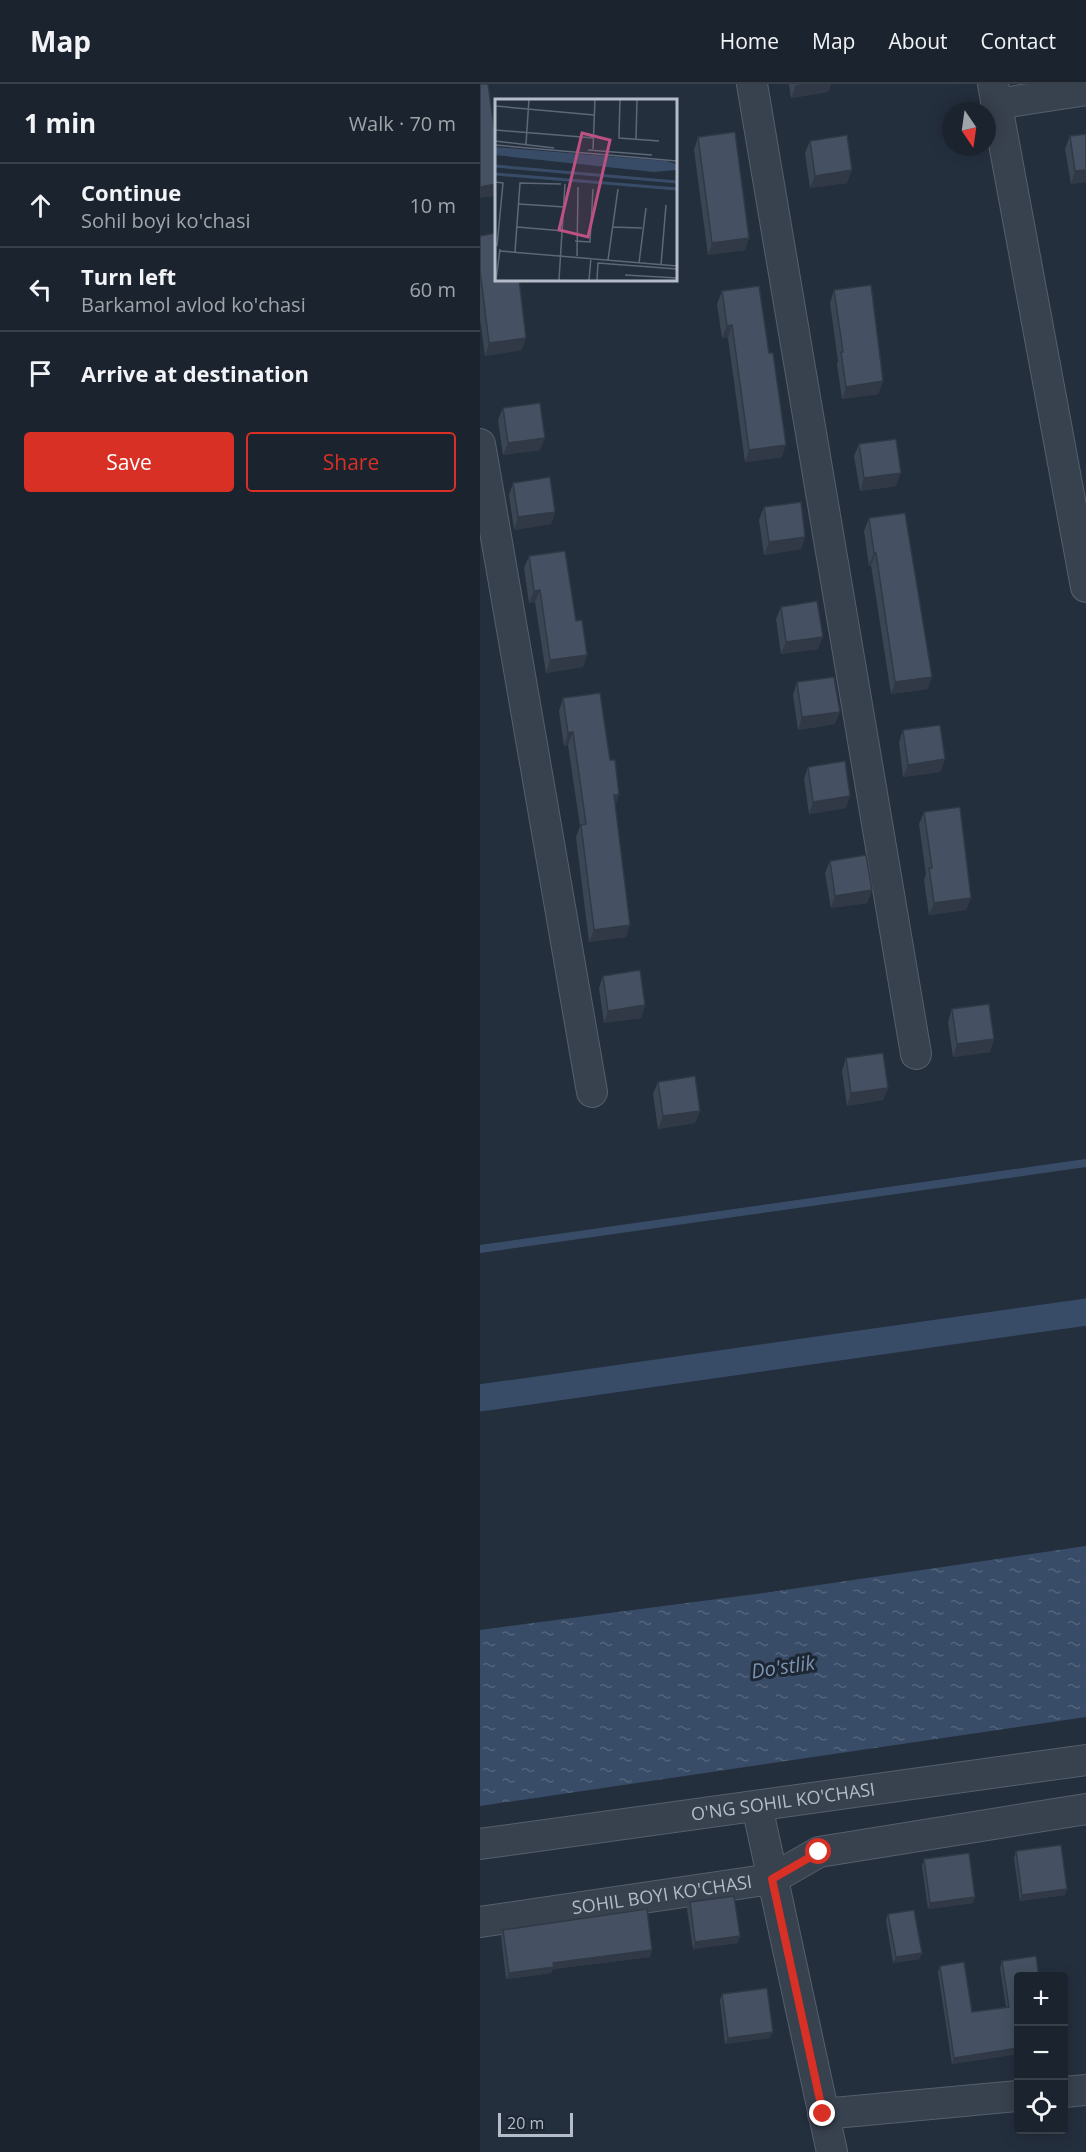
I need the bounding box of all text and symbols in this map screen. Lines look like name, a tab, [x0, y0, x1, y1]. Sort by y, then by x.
text: Map	[30, 22, 91, 60]
text: Home	[720, 27, 779, 55]
text: Map	[812, 27, 855, 55]
text: About	[888, 27, 948, 55]
text: Contact	[981, 27, 1056, 55]
inset map	[495, 99, 676, 280]
north arrow	[942, 102, 996, 156]
text: 1 min	[24, 105, 96, 141]
text: Walk · 70 m	[349, 110, 456, 137]
text: Continue	[81, 177, 181, 207]
icon: ahead	[24, 189, 57, 222]
text: 10 m	[409, 192, 456, 219]
text: Sohil boyi ko'chasi	[81, 207, 251, 234]
text: Turn left	[81, 261, 176, 291]
icon: left	[24, 273, 57, 306]
text: 60 m	[409, 276, 456, 303]
text: Barkamol avlod ko'chasi	[81, 291, 306, 318]
icon: arrive	[24, 357, 57, 390]
text: Arrive at destination	[81, 358, 309, 388]
button: Save	[24, 432, 234, 492]
button: Share	[246, 432, 456, 492]
water label: Do'stlik	[749, 1649, 818, 1684]
street label: O'NG SOHIL KO'CHASI	[689, 1776, 876, 1826]
route start	[805, 1838, 831, 1864]
street label: SOHIL BOYI KO'CHASI	[570, 1869, 754, 1919]
map controls	[1014, 1972, 1068, 2134]
button: +	[1014, 1972, 1068, 2026]
button: −	[1014, 2026, 1068, 2080]
button: locate	[1014, 2080, 1068, 2134]
route end	[809, 2100, 835, 2126]
scale bar	[498, 2110, 573, 2138]
text: 20 m	[507, 2112, 544, 2134]

